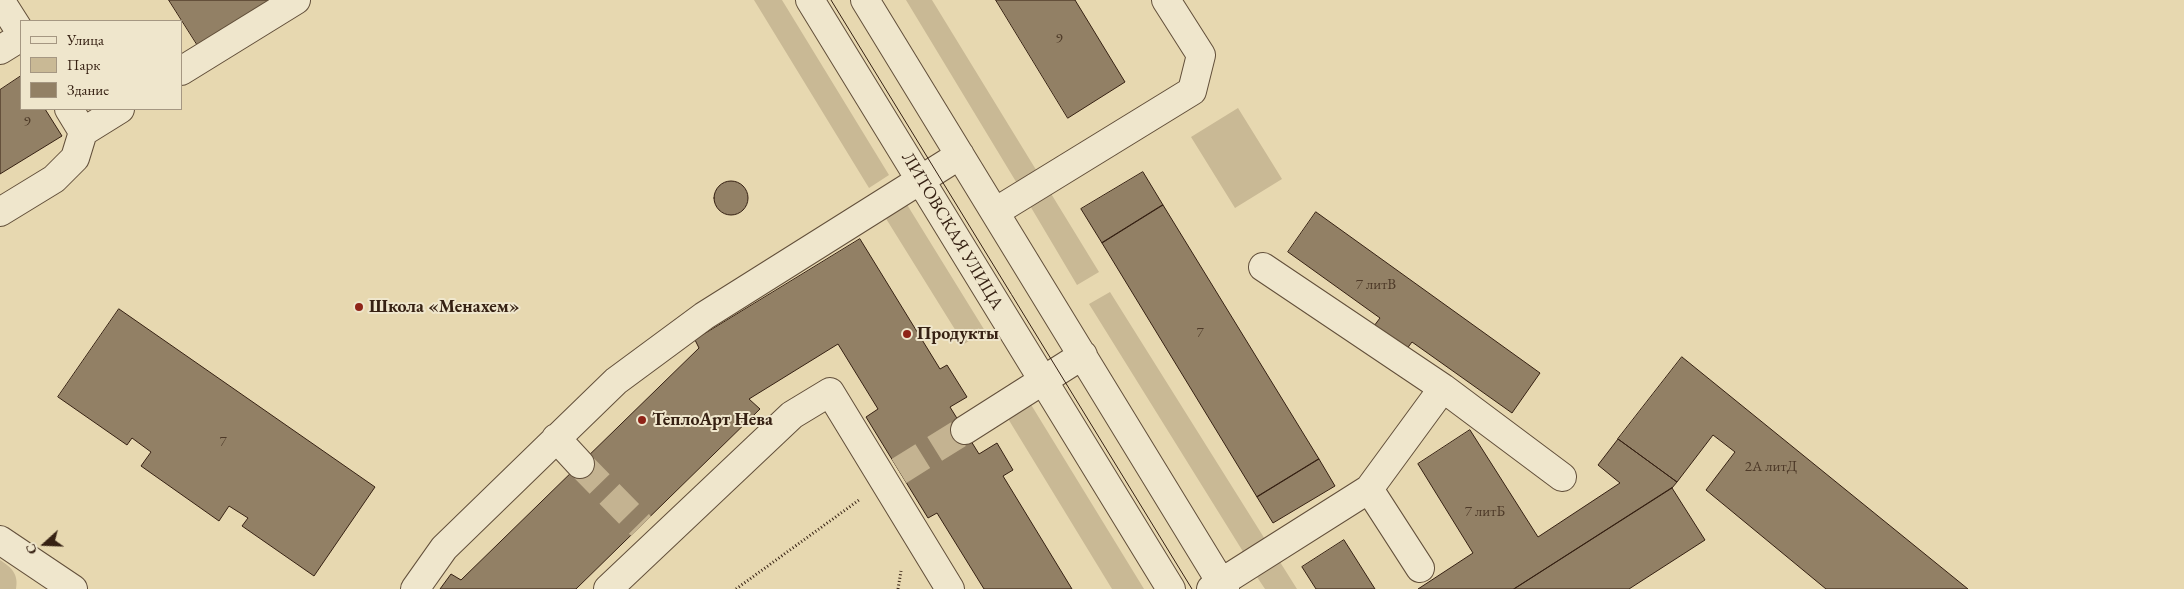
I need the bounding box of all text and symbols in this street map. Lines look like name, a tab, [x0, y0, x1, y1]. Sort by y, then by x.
legend	[20, 20, 182, 110]
text: Улица	[67, 30, 104, 49]
house number: 9	[1055, 30, 1063, 48]
text: Парк	[67, 55, 100, 74]
text: Здание	[67, 80, 109, 99]
house number: 9	[23, 113, 31, 131]
street label: ЛИТОВСКАЯ УЛИЦА	[896, 148, 1008, 314]
house number: 7 литВ	[1356, 276, 1396, 294]
place label: Школа «Менахем»	[369, 296, 519, 318]
marker: Школа «Менахем»	[353, 301, 365, 313]
place label: Продукты	[917, 323, 999, 345]
house number: 7	[1196, 324, 1204, 342]
marker: Продукты	[901, 328, 913, 340]
place label: ТеплоАрт Нева	[652, 409, 773, 431]
marker: ТеплоАрт Нева	[636, 414, 648, 426]
house number: 7	[219, 433, 227, 451]
house number: 2А литД	[1745, 458, 1797, 476]
house number: 7 литБ	[1465, 503, 1505, 521]
north arrow	[20, 519, 70, 569]
text: С	[21, 541, 41, 557]

